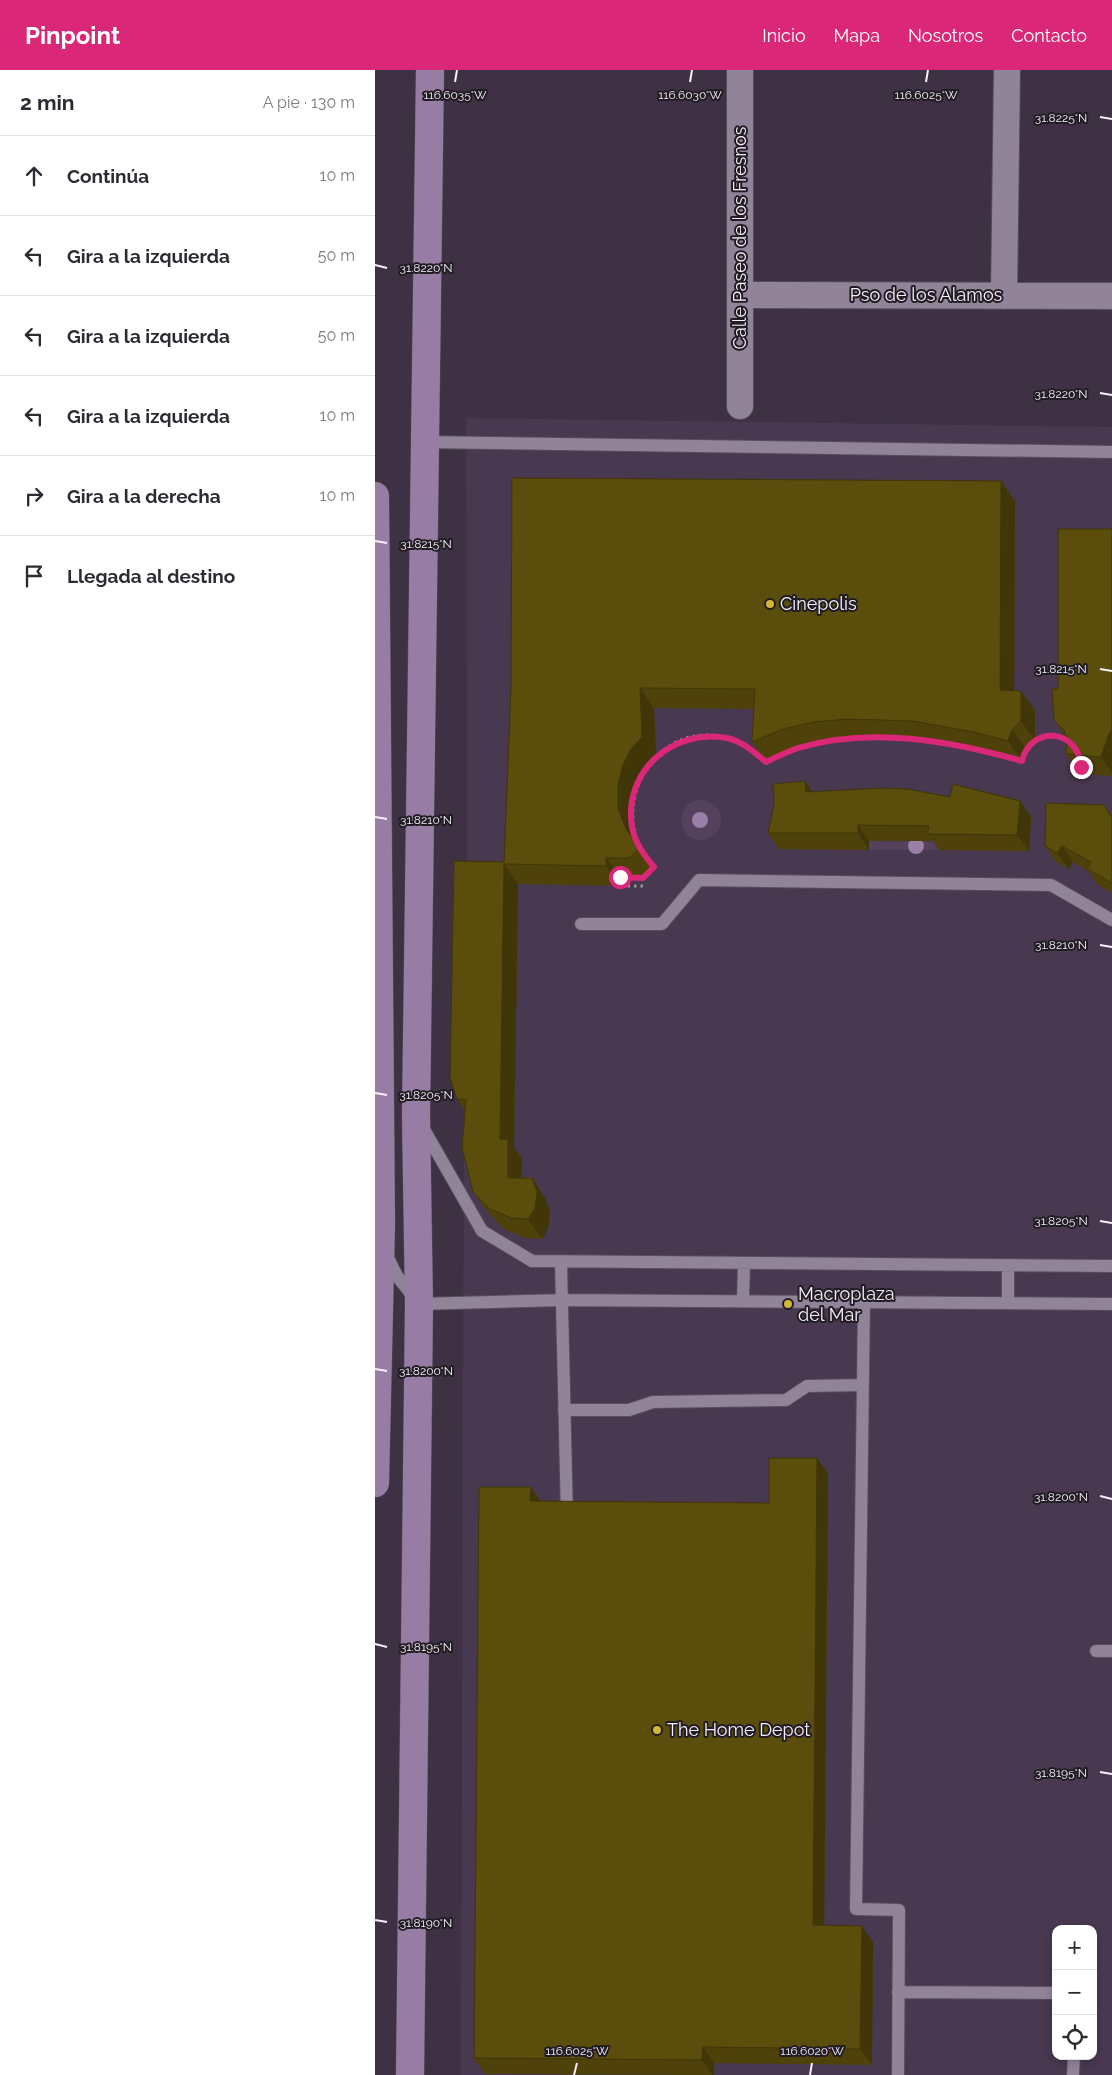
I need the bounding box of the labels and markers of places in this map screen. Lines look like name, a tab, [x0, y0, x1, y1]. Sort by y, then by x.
place label: Cinepolis	[780, 593, 857, 614]
marker: Cinepolis	[764, 598, 776, 610]
place label: Macroplaza del Mar	[798, 1283, 895, 1325]
marker: Macroplaza del Mar	[782, 1298, 794, 1310]
place label: The Home Depot	[667, 1719, 810, 1740]
marker: The Home Depot	[651, 1724, 663, 1736]

